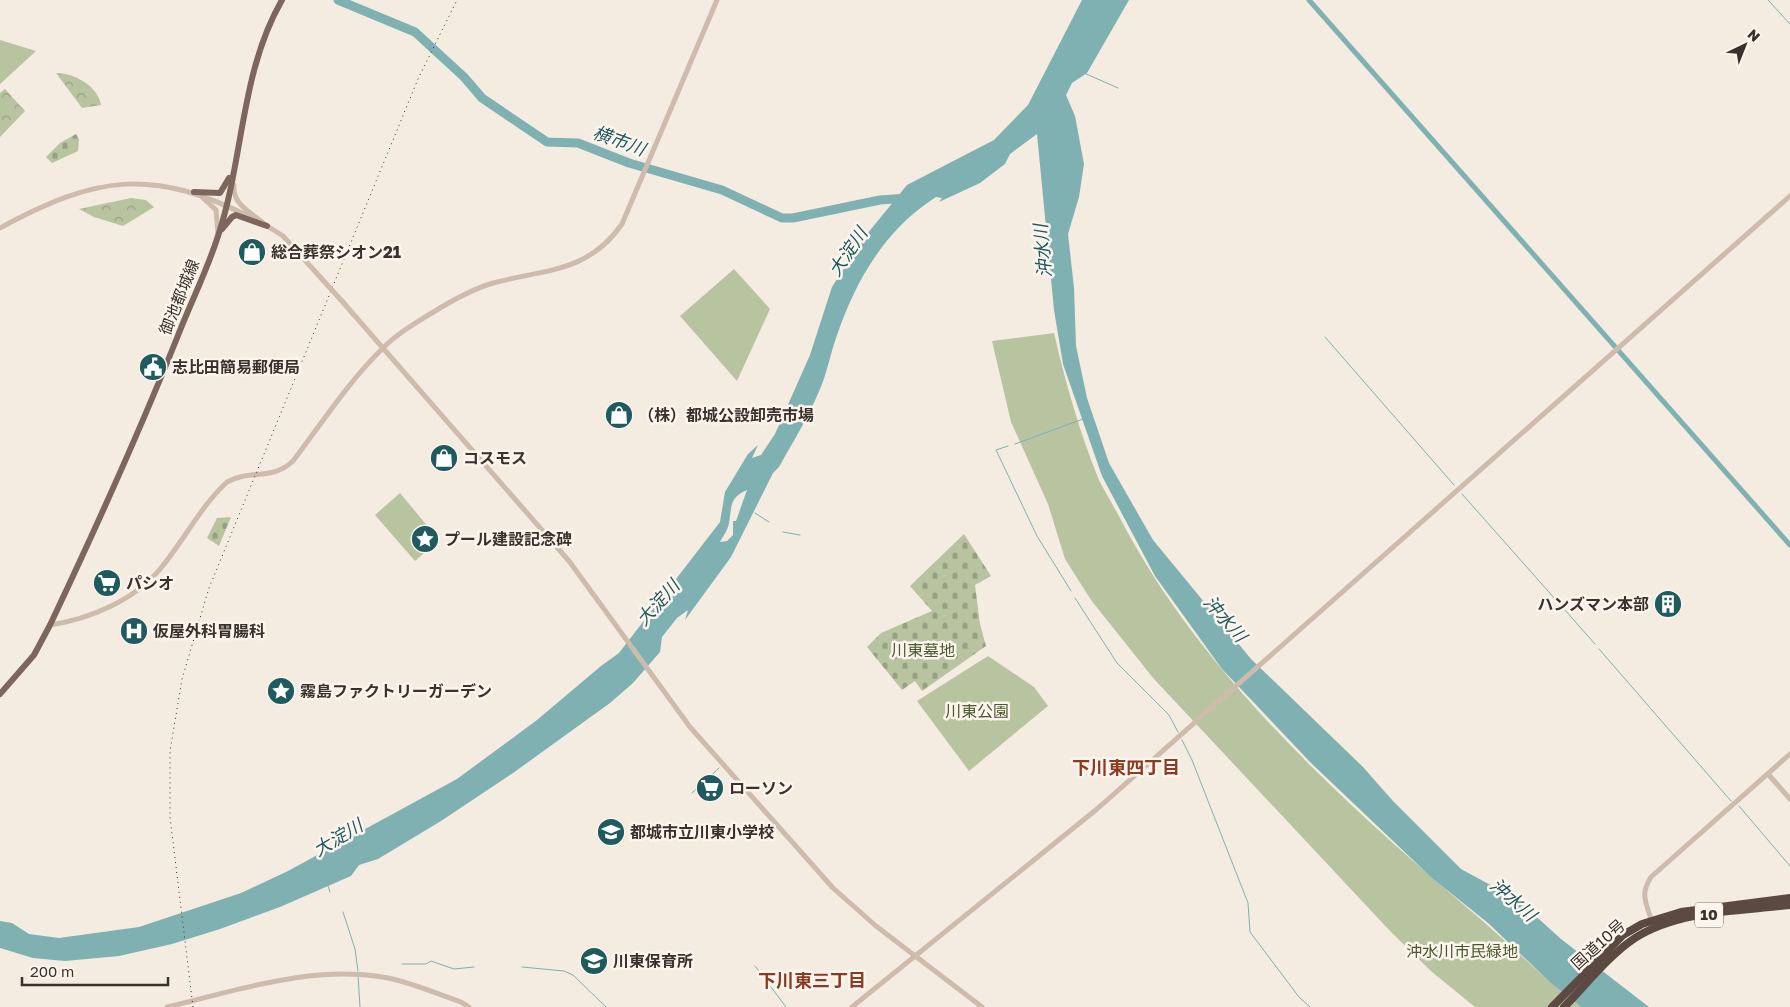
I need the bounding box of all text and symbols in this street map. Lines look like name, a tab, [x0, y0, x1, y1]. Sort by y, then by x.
north arrow	[1720, 20, 1770, 70]
text: N	[1745, 25, 1764, 45]
water label: 横市川	[590, 120, 650, 160]
water label: 大淀川	[823, 221, 873, 280]
water label: 沖水川	[1029, 221, 1055, 279]
shop icon: 総合葬祭シオン21	[237, 237, 267, 267]
place label: 総合葬祭シオン21	[271, 242, 401, 262]
street label: 御池都城線	[155, 256, 203, 338]
public building icon: 志比田簡易郵便局	[138, 352, 168, 382]
place label: 志比田簡易郵便局	[172, 357, 300, 377]
shop icon: （株）都城公設卸売市場	[604, 400, 634, 430]
place label: （株）都城公設卸売市場	[638, 405, 814, 425]
shop icon: コスモス	[429, 443, 459, 473]
place label: コスモス	[463, 448, 527, 468]
place icon: プール建設記念碑	[410, 524, 440, 554]
place label: プール建設記念碑	[444, 529, 572, 549]
supermarket icon: パシオ	[92, 568, 122, 598]
place label: パシオ	[126, 573, 174, 593]
water label: 大淀川	[631, 573, 685, 630]
building icon: ハンズマン本部	[1653, 589, 1683, 619]
water label: 沖水川	[1200, 591, 1253, 647]
place label: ハンズマン本部	[1537, 594, 1649, 614]
hospital icon: 仮屋外科胃腸科	[119, 616, 149, 646]
place label: 仮屋外科胃腸科	[152, 621, 265, 641]
park label: 川東墓地	[891, 640, 955, 660]
place icon: 霧島ファクトリーガーデン	[266, 676, 296, 706]
place label: 霧島ファクトリーガーデン	[300, 681, 492, 701]
park label: 川東公園	[945, 701, 1009, 721]
district label: 下川東四丁目	[1072, 756, 1180, 778]
supermarket icon: ローソン	[695, 773, 725, 803]
place label: ローソン	[729, 778, 793, 798]
water label: 大淀川	[309, 813, 368, 860]
school or university icon: 都城市立川東小学校	[596, 817, 626, 847]
place label: 都城市立川東小学校	[630, 822, 774, 842]
water label: 沖水川	[1486, 873, 1543, 927]
road number: 10	[1695, 902, 1723, 928]
street label: 国道10号	[1567, 915, 1629, 973]
park label: 沖水川市民緑地	[1406, 941, 1518, 961]
school or university icon: 川東保育所	[579, 946, 609, 976]
place label: 川東保育所	[613, 951, 693, 971]
scale bar	[22, 954, 169, 986]
text: 200 m	[30, 962, 74, 980]
district label: 下川東三丁目	[758, 969, 866, 991]

